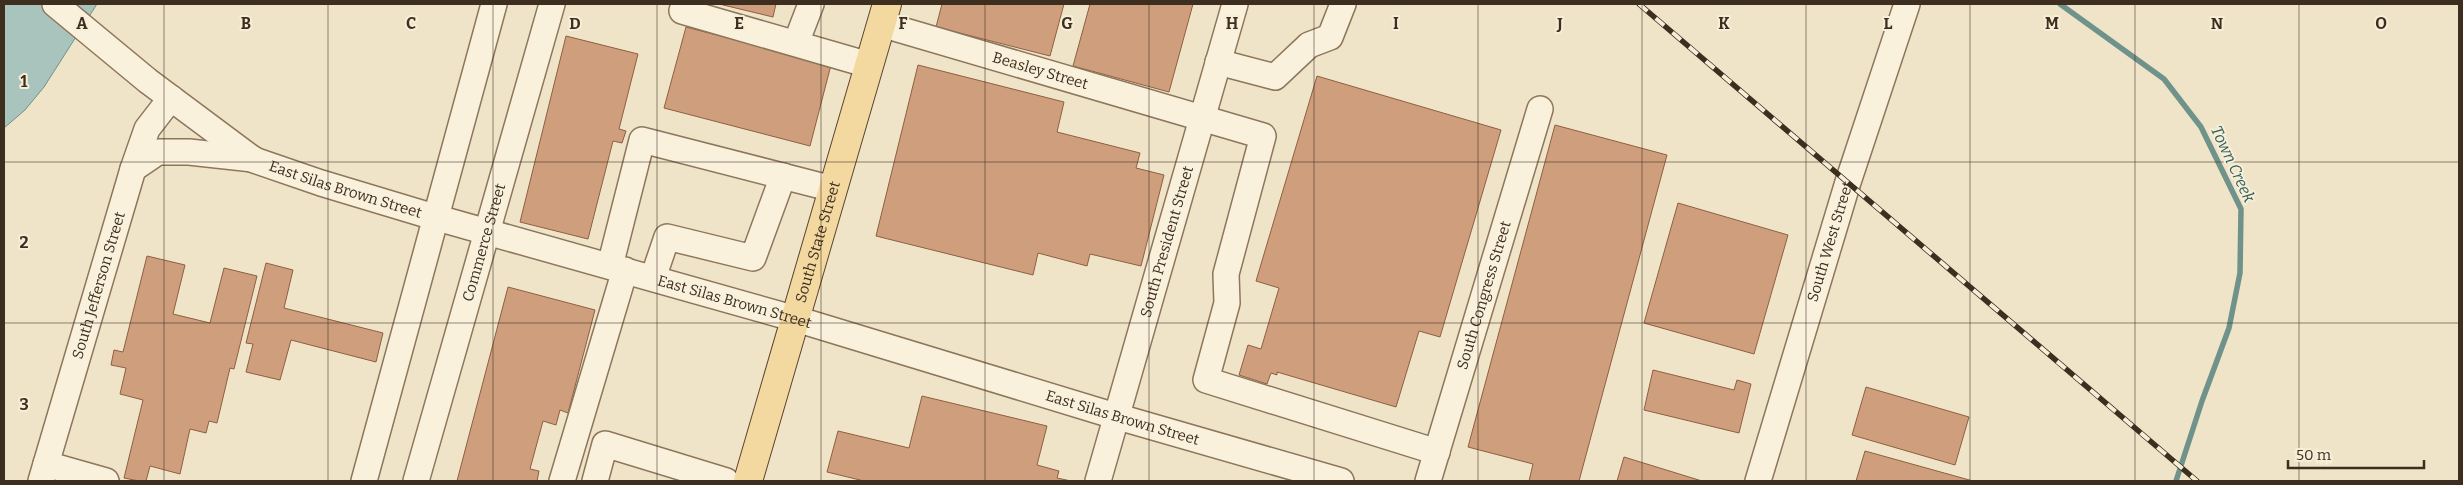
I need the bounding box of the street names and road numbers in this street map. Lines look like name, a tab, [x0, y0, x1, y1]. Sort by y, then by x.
street label: Beasley Street	[990, 48, 1091, 93]
street label: East Silas Brown Street	[267, 157, 425, 222]
street label: South President Street	[1136, 163, 1197, 320]
street label: South State Street	[791, 179, 844, 305]
street label: South West Street	[1803, 179, 1857, 304]
street label: Commerce Street	[459, 181, 510, 304]
street label: South Jefferson Street	[68, 209, 129, 361]
street label: South Congress Street	[1453, 218, 1515, 372]
street label: East Silas Brown Street	[655, 271, 814, 332]
street label: East Silas Brown Street	[1044, 386, 1202, 449]

